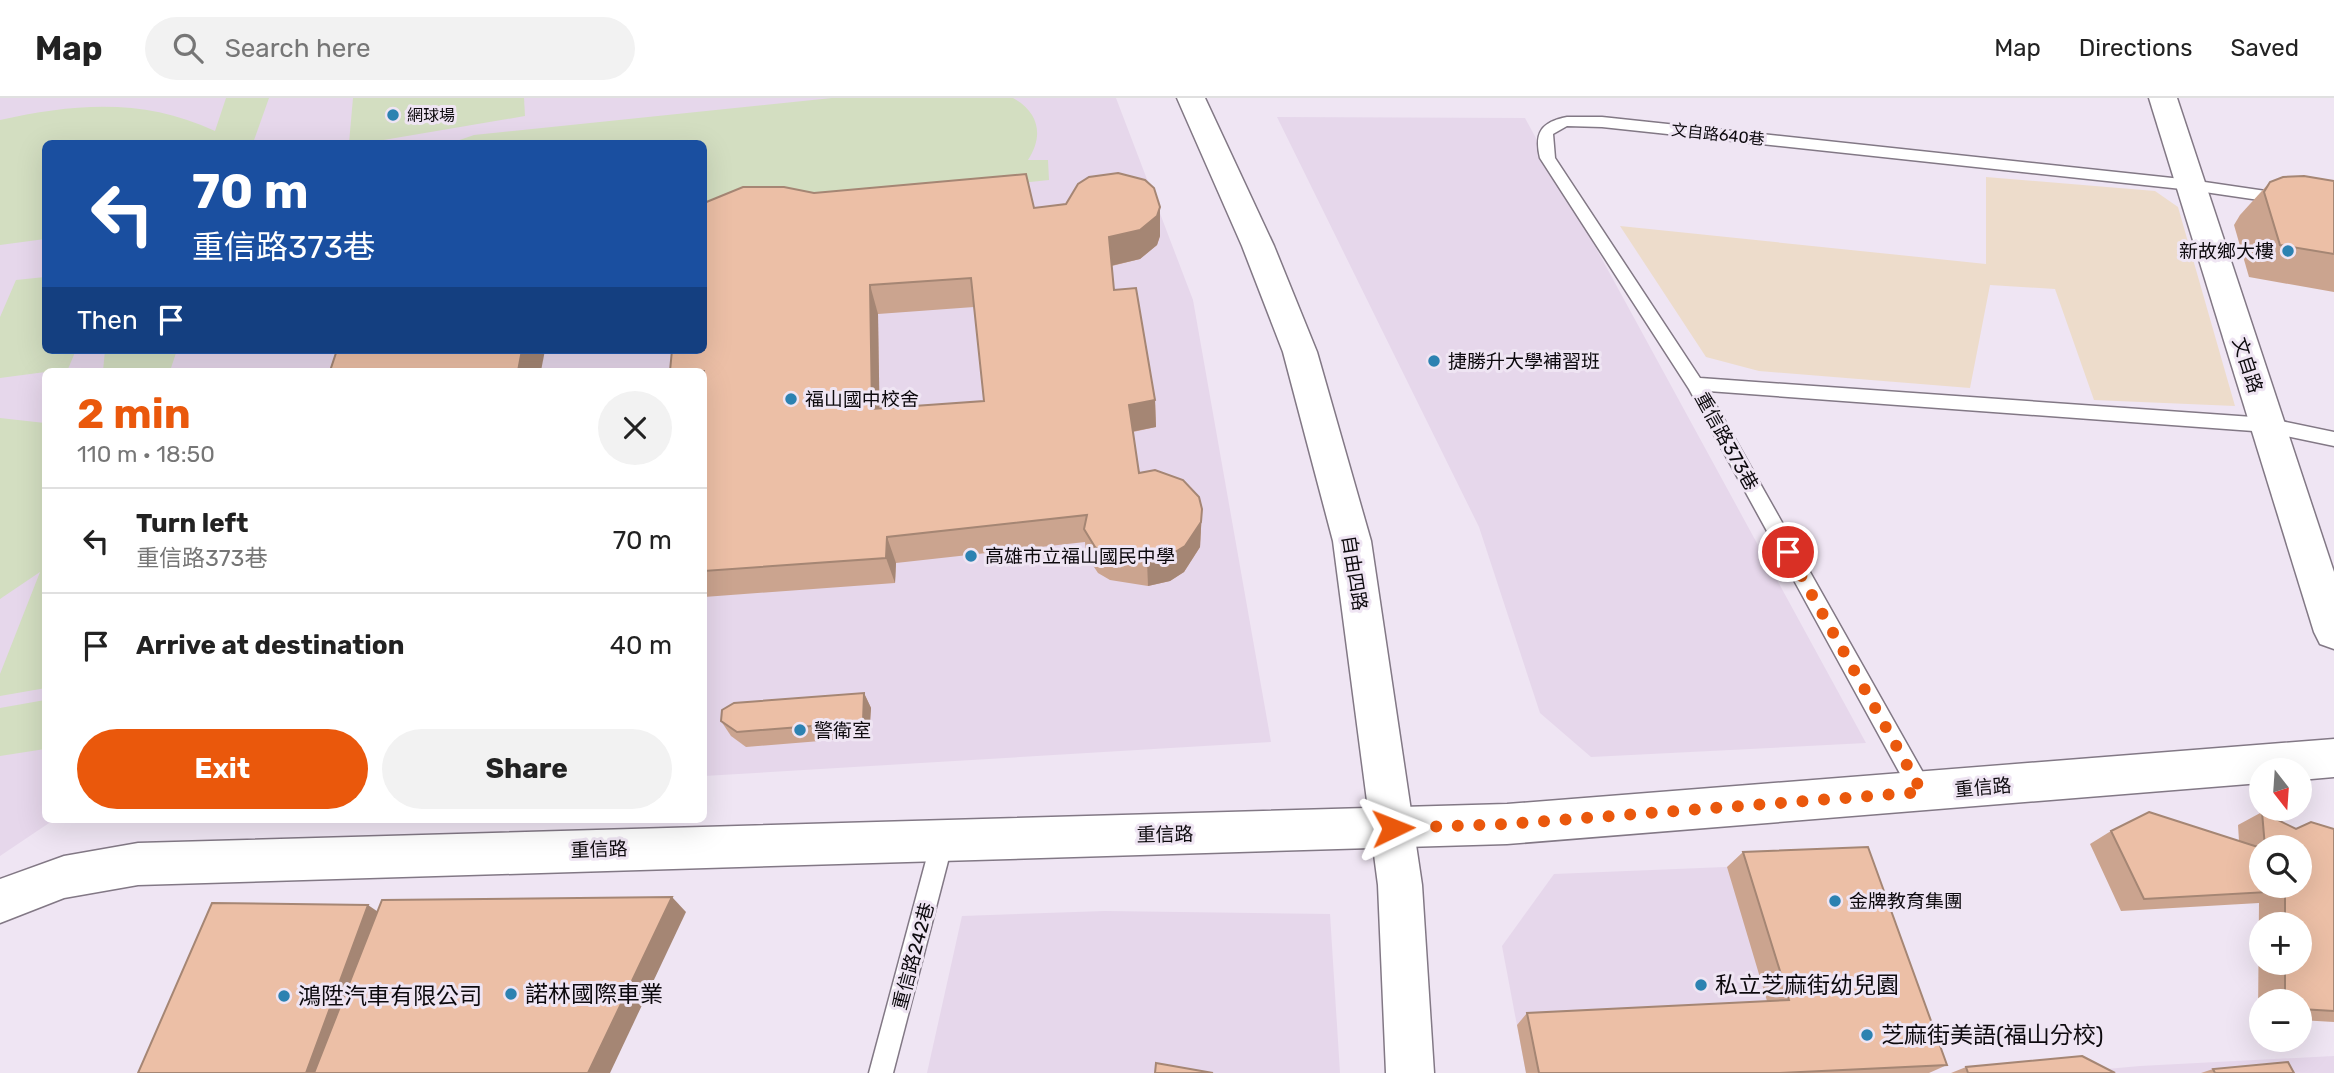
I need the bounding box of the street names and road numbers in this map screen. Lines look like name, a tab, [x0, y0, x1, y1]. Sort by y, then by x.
street label: 文自路640巷	[1670, 120, 1766, 149]
street label: 文自路	[2228, 334, 2267, 396]
street label: 重信路373巷	[1690, 388, 1763, 494]
street label: 自由四路	[1337, 534, 1372, 612]
street label: 重信路	[1954, 774, 2012, 801]
street label: 重信路	[1136, 823, 1194, 846]
street label: 重信路	[570, 837, 628, 862]
street label: 重信路242巷	[888, 900, 939, 1012]

